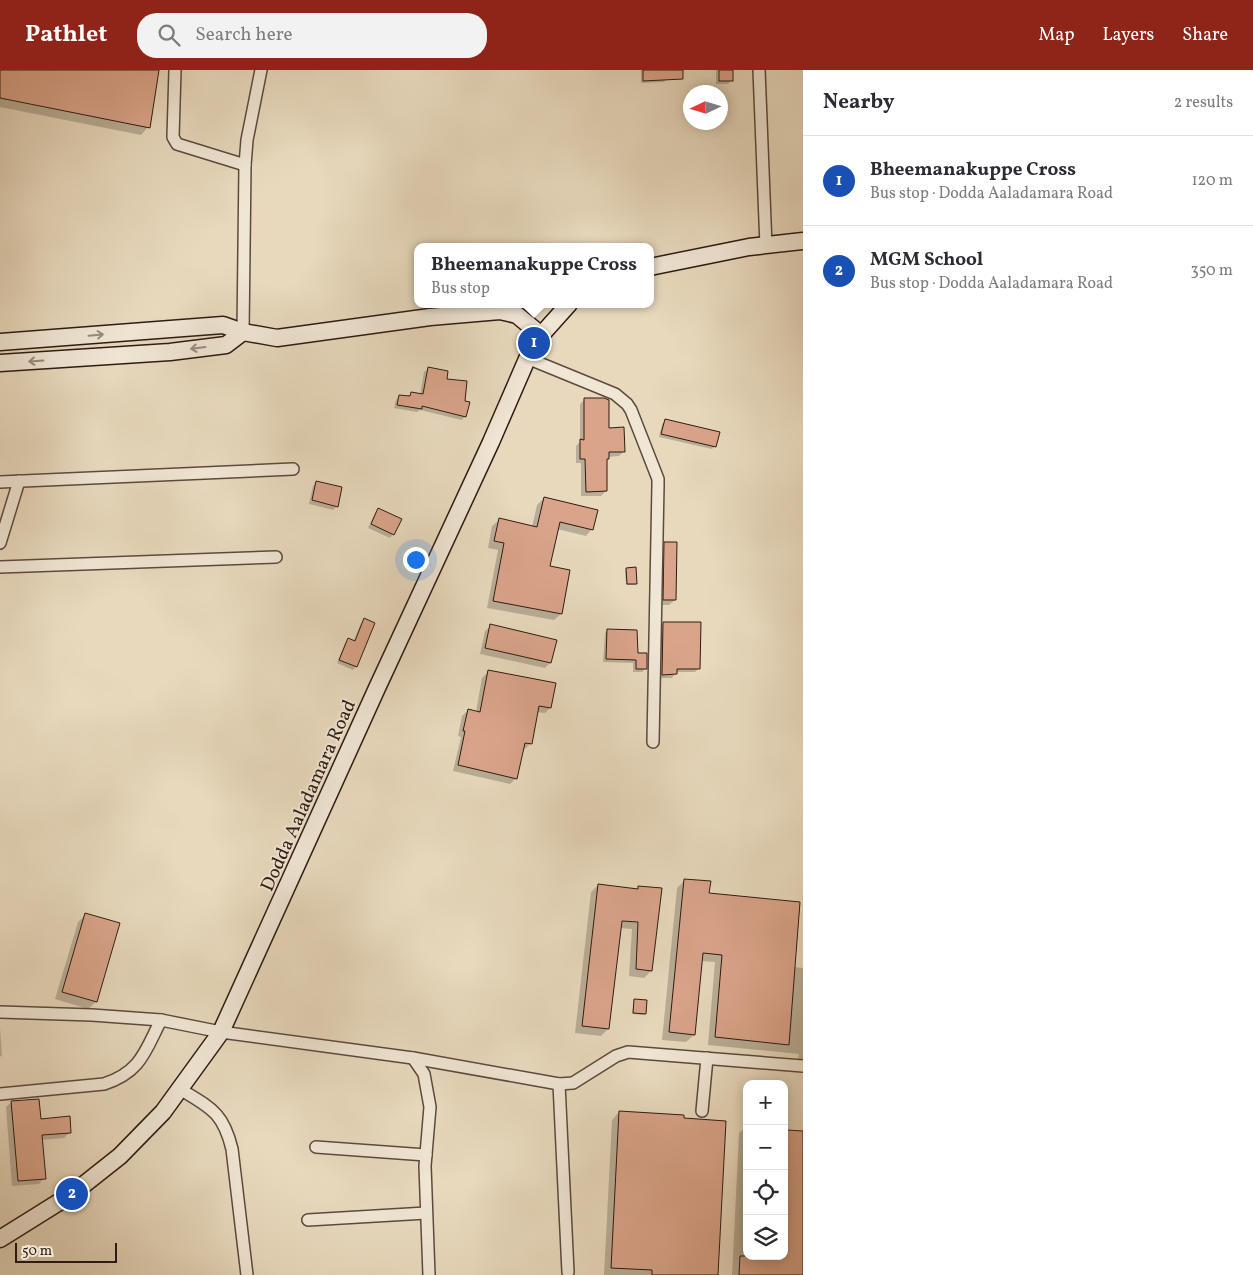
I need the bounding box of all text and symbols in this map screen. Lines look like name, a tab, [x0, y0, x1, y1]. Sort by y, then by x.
search box	[137, 13, 487, 58]
text: Pathlet	[25, 18, 107, 52]
icon: search	[155, 21, 183, 49]
text: Search here	[195, 22, 293, 48]
text: Map	[1038, 23, 1074, 48]
text: Layers	[1102, 23, 1154, 48]
text: Share	[1182, 23, 1228, 48]
north arrow	[683, 85, 728, 130]
text: Nearby	[823, 88, 894, 117]
text: 2 results	[1174, 92, 1233, 114]
text: Bheemanakuppe Cross	[870, 157, 1076, 183]
text: 1	[836, 170, 842, 192]
text: 120 m	[1191, 170, 1233, 192]
text: Bus stop · Dodda Aaladamara Road	[870, 183, 1113, 205]
popup	[414, 243, 654, 308]
text: MGM School	[870, 247, 983, 273]
text: Bheemanakuppe Cross	[431, 252, 637, 278]
text: 2	[835, 260, 843, 282]
text: 350 m	[1190, 260, 1233, 282]
text: Bus stop · Dodda Aaladamara Road	[870, 273, 1113, 295]
text: Bus stop	[431, 278, 490, 300]
pin: 1	[518, 324, 550, 362]
one-way arrow	[88, 330, 104, 340]
one-way arrow	[191, 343, 207, 353]
one-way arrow	[29, 356, 45, 365]
your location	[403, 547, 429, 573]
street label: Dodda Aaladamara Road	[255, 696, 363, 896]
map controls	[743, 1080, 788, 1260]
button: +	[743, 1080, 788, 1125]
button: −	[743, 1125, 788, 1170]
button: locate	[743, 1170, 788, 1215]
pin: 2	[56, 1175, 88, 1213]
button: layers	[743, 1215, 788, 1260]
scale bar	[15, 1240, 118, 1263]
text: 50 m	[22, 1242, 52, 1261]

